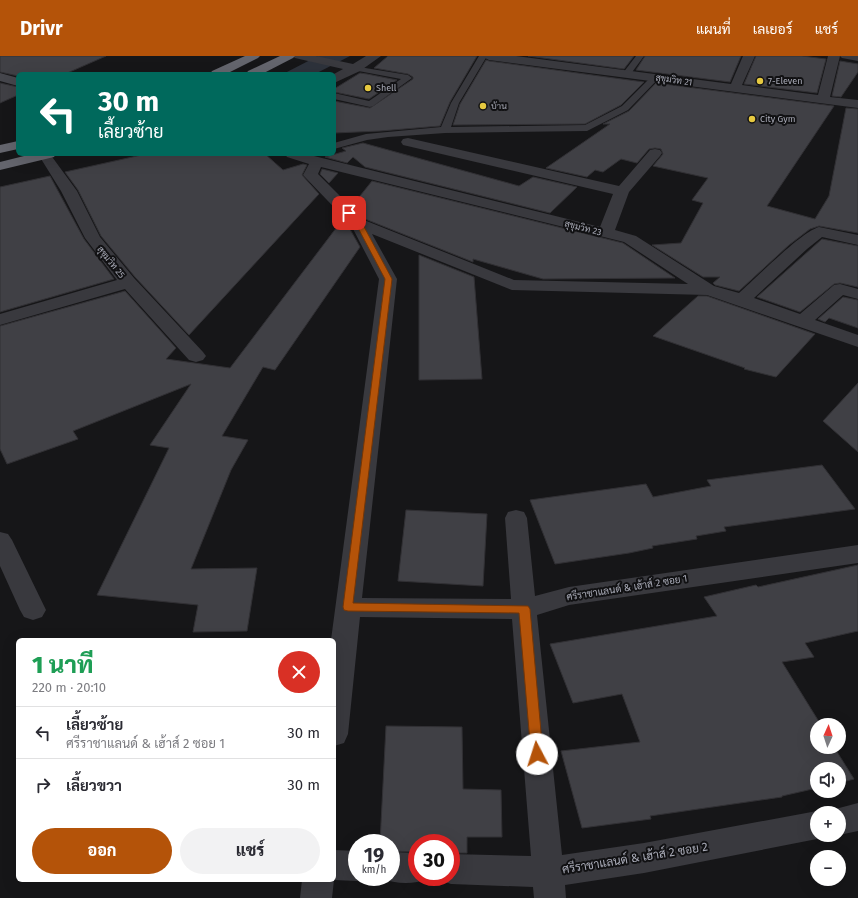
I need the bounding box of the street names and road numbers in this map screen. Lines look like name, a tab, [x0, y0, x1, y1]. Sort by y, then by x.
street label: สุขุมวิท 21	[655, 72, 693, 89]
street label: สุขุมวิท 23	[563, 219, 603, 238]
street label: สุขุมวิท 25	[94, 244, 127, 281]
street label: ศรีราชาแลนด์ & เฮ้าส์ 2 ซอย 1	[565, 571, 688, 603]
street label: ศรีราชาแลนด์ & เฮ้าส์ 2 ซอย 2	[561, 839, 709, 876]

